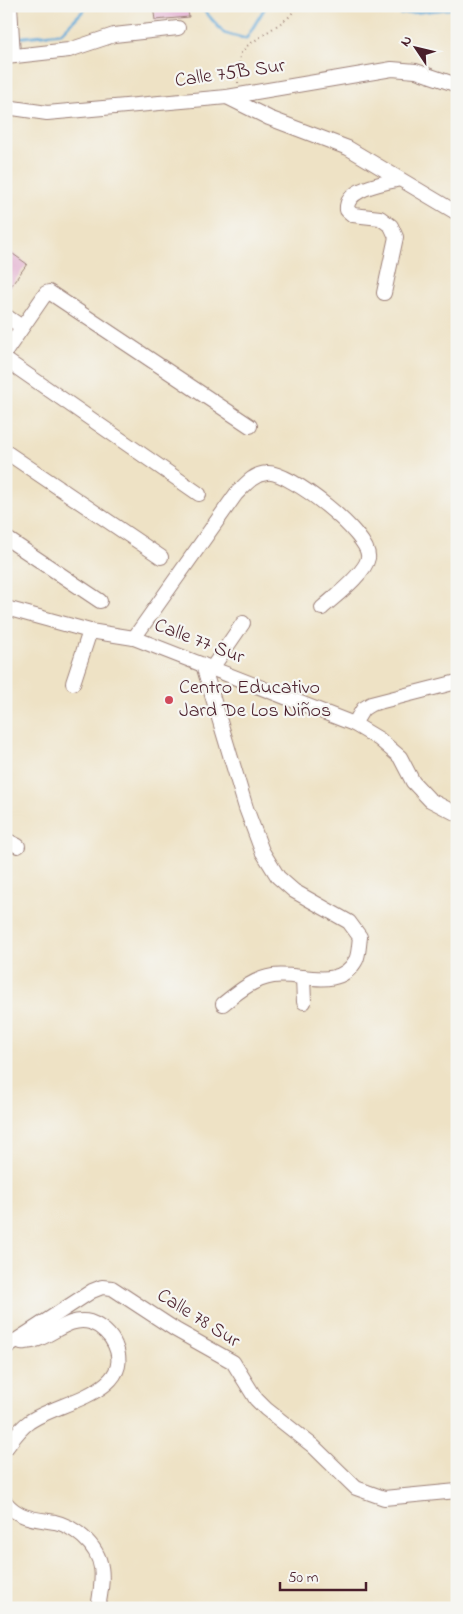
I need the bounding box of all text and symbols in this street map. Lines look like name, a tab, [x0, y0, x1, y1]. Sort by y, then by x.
north arrow	[390, 22, 440, 72]
text: N	[395, 32, 418, 51]
street label: Calle 75B Sur	[173, 52, 288, 96]
street label: Calle 77 Sur	[150, 612, 249, 673]
place label: Centro Educativo Jard De Los Niños	[179, 674, 331, 726]
marker: Centro Educativo Jard De Los Niños	[163, 694, 175, 706]
street label: Calle 78 Sur	[151, 1282, 246, 1357]
scale bar	[280, 1559, 367, 1591]
text: 50 m	[288, 1567, 319, 1589]

